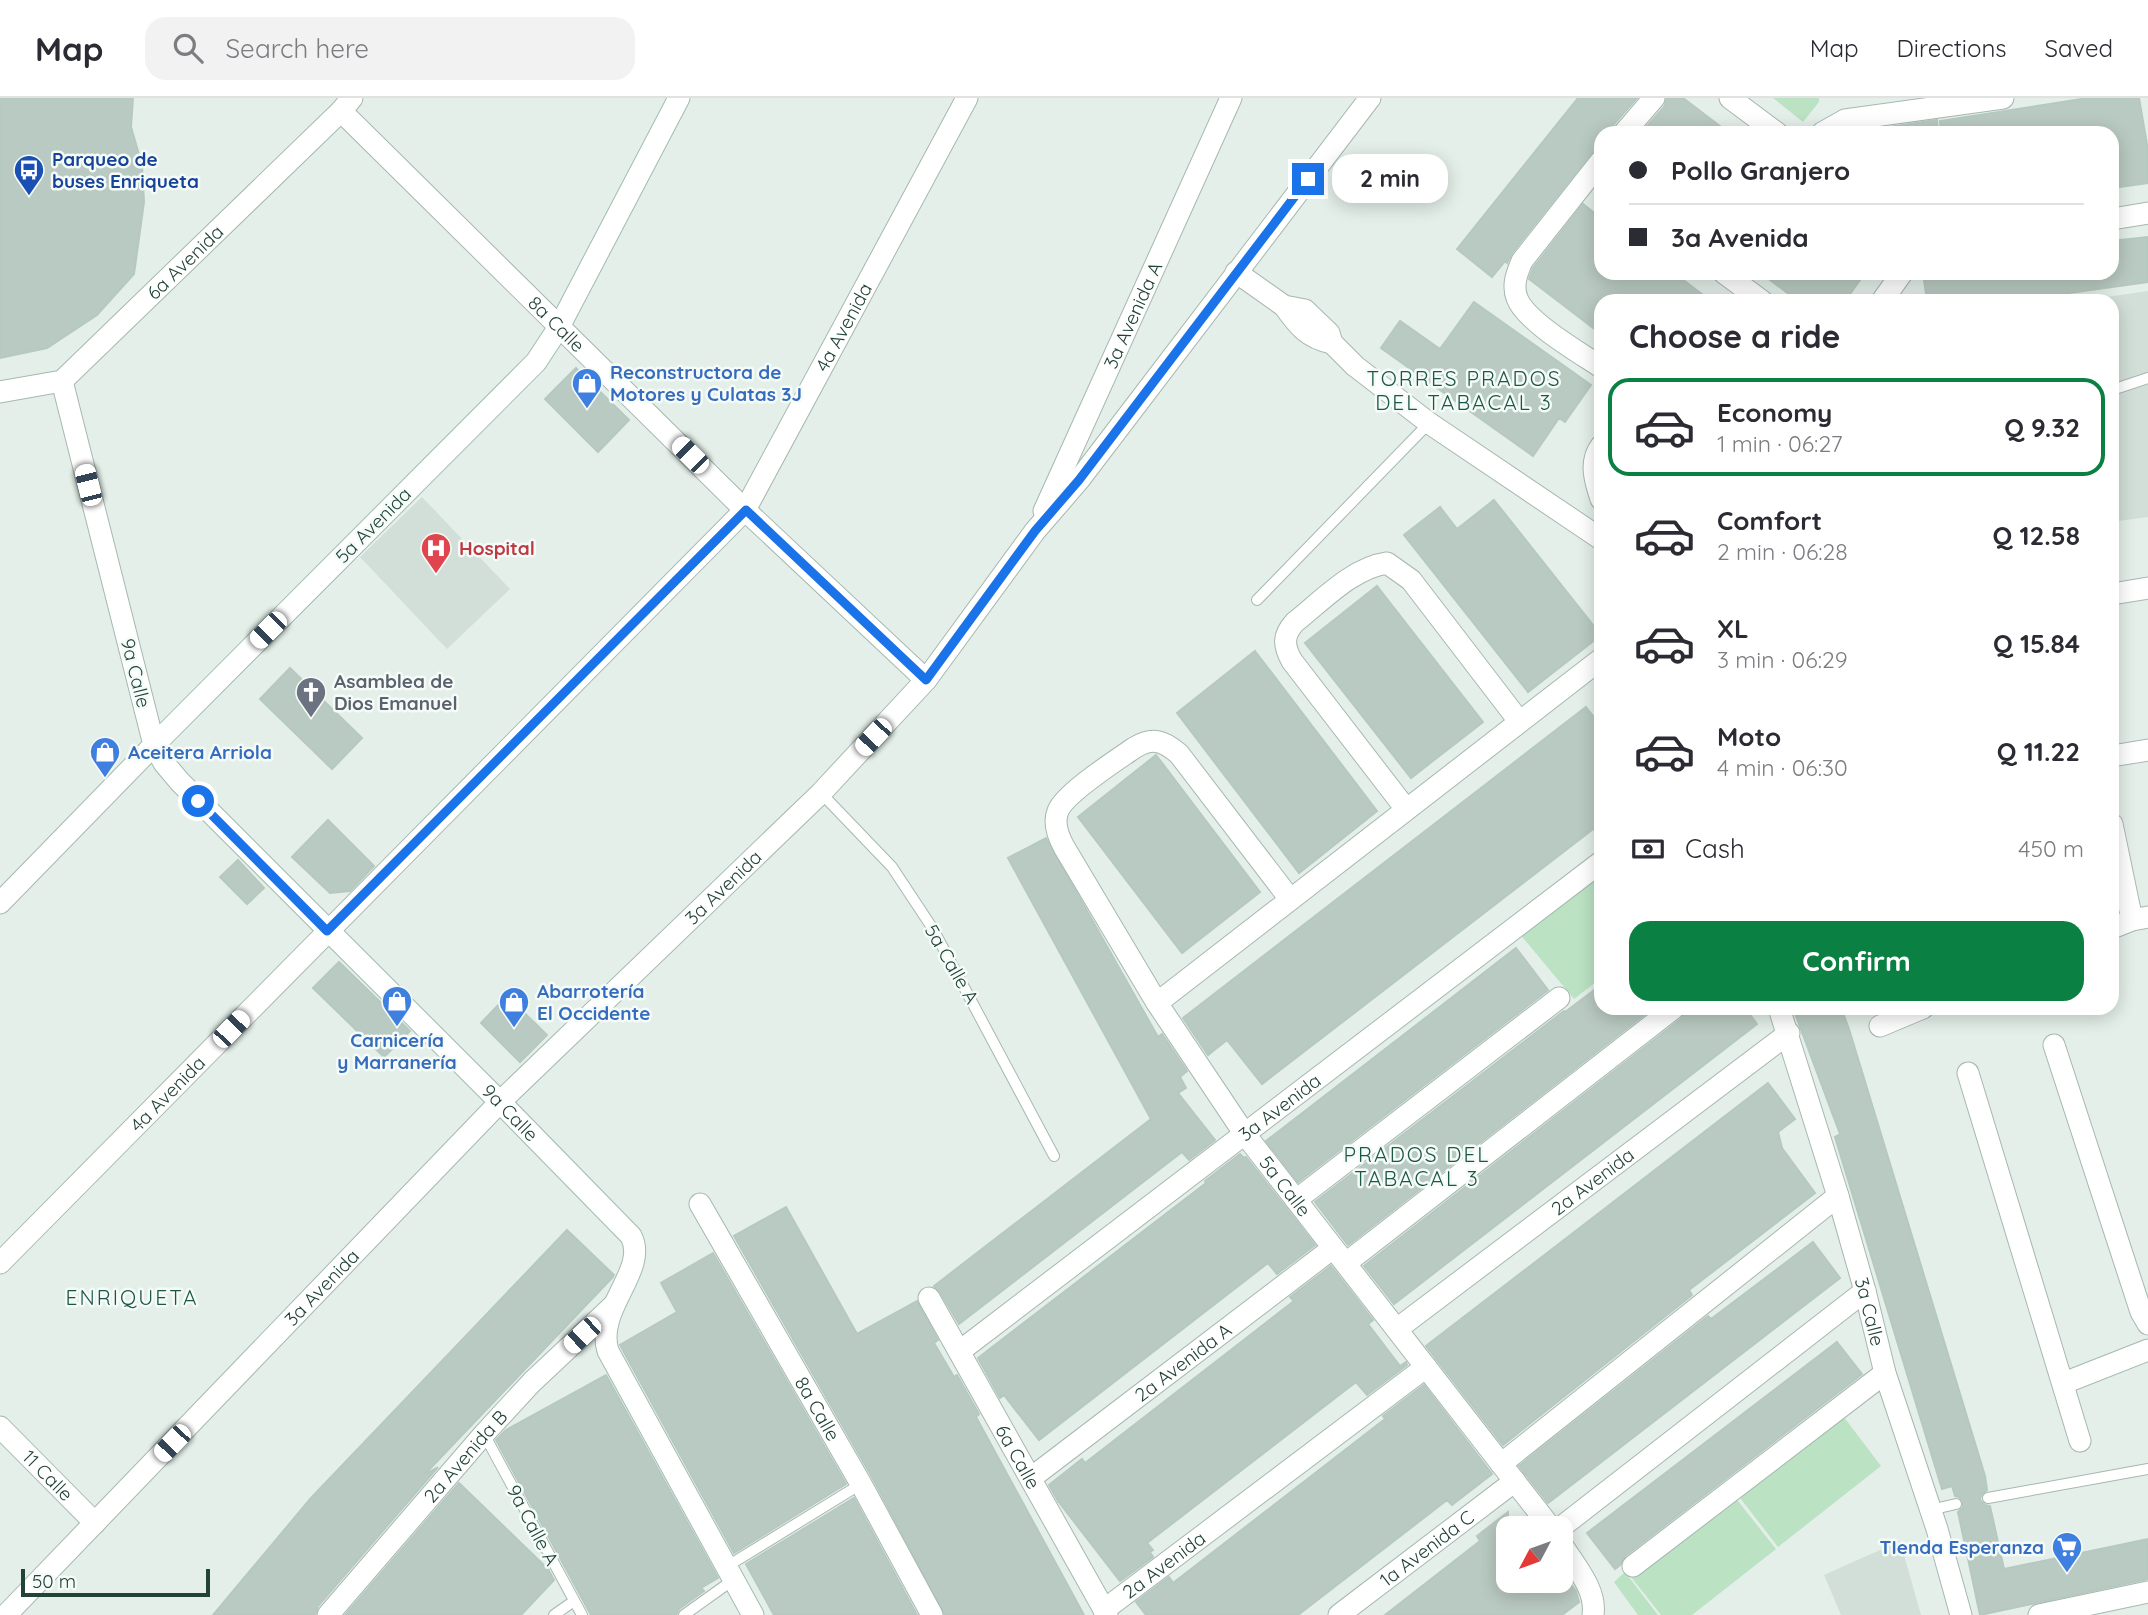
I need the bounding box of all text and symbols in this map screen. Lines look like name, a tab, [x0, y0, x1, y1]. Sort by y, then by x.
search box	[145, 17, 635, 80]
text: Map	[35, 28, 103, 69]
icon: search	[169, 29, 207, 67]
text: Search here	[225, 32, 369, 65]
text: Map	[1810, 33, 1859, 63]
text: Directions	[1897, 33, 2007, 63]
text: Saved	[2045, 33, 2113, 63]
place label: Parqueo de buses Enriqueta	[52, 147, 199, 193]
bus stop icon: Parqueo de buses Enriqueta	[12, 153, 46, 197]
callout: 2 min	[1332, 154, 1448, 204]
text: Pollo Granjero	[1671, 154, 1850, 187]
route end	[1292, 163, 1324, 195]
text: 2 min	[1360, 164, 1420, 193]
street label: 6a Avenida	[142, 220, 228, 305]
text: 3a Avenida	[1671, 221, 1809, 254]
street label: 3a Avenida A	[1098, 258, 1167, 372]
street label: 4a Avenida	[810, 279, 877, 376]
street label: 8a Calle	[523, 291, 590, 357]
text: Choose a ride	[1629, 316, 1841, 356]
place label: Reconstructora de Motores y Culatas 3J	[610, 360, 802, 406]
district label: TORRES PRADOS DEL TABACAL 3	[1366, 365, 1562, 415]
shop icon: Reconstructora de Motores y Culatas 3J	[570, 366, 604, 410]
icon: car	[1633, 396, 1696, 459]
text: Economy	[1717, 396, 1832, 429]
text: Q 9.32	[2004, 411, 2080, 444]
text: 1 min · 06:27	[1717, 429, 1843, 458]
car	[668, 433, 713, 477]
car	[73, 462, 104, 508]
street label: 5a Avenida	[330, 482, 416, 568]
icon: car	[1633, 504, 1696, 567]
text: Comfort	[1717, 504, 1822, 537]
text: Q 12.58	[1992, 519, 2080, 552]
hospital icon: Hospital	[419, 531, 453, 575]
place label: Hospital	[459, 536, 535, 560]
text: 2 min · 06:28	[1717, 537, 1848, 566]
car	[246, 608, 291, 652]
icon: car	[1633, 612, 1696, 675]
text: XL	[1717, 612, 1749, 645]
text: Q 15.84	[1993, 627, 2080, 660]
street label: 9a Calle	[116, 636, 156, 710]
text: 3 min · 06:29	[1717, 645, 1848, 674]
place label: Asamblea de Dios Emanuel	[334, 669, 458, 715]
church icon: Asamblea de Dios Emanuel	[294, 675, 328, 719]
car	[851, 714, 896, 760]
icon: car	[1633, 720, 1696, 783]
text: Moto	[1717, 720, 1781, 753]
shop icon: Aceitera Arriola	[88, 735, 122, 779]
text: Q 11.22	[1997, 735, 2080, 768]
place label: Aceitera Arriola	[128, 740, 272, 764]
text: 4 min · 06:30	[1717, 753, 1848, 782]
route start	[182, 785, 214, 817]
icon: cash	[1629, 830, 1667, 868]
text: Cash	[1685, 832, 1745, 865]
text: 450 m	[2018, 834, 2084, 863]
street label: 3a Avenida	[680, 845, 767, 930]
street label: 5a Calle A	[920, 920, 984, 1008]
button: Confirm	[1629, 921, 2084, 1001]
place label: Abarrotería El Occidente	[537, 979, 651, 1025]
shop icon: Carnicería y Marranería	[380, 984, 414, 1028]
shop icon: Abarrotería El Occidente	[497, 985, 531, 1029]
car	[209, 1007, 254, 1051]
place label: Carnicería y Marranería	[337, 1028, 457, 1074]
street label: 4a Avenida	[125, 1051, 210, 1137]
street label: 3a Avenida	[1234, 1068, 1326, 1146]
street label: 9a Calle	[477, 1079, 543, 1146]
district label: PRADOS DEL TABACAL 3	[1343, 1141, 1491, 1191]
street label: 2a Avenida	[1546, 1142, 1639, 1220]
street label: 5a Calle	[1254, 1151, 1316, 1221]
street label: 3a Avenida	[279, 1244, 364, 1331]
street label: 3a Calle	[1850, 1274, 1890, 1348]
district label: ENRIQUETA	[66, 1284, 198, 1310]
car	[560, 1313, 605, 1357]
street label: 2a Avenida A	[1130, 1318, 1236, 1407]
street label: 8a Calle	[790, 1372, 846, 1445]
street label: 2a Avenida B	[418, 1405, 512, 1507]
street label: 6a Calle	[990, 1420, 1046, 1493]
car	[150, 1421, 195, 1465]
street label: 11 Calle	[17, 1445, 78, 1506]
street label: 9a Calle A	[502, 1481, 564, 1569]
street label: 1a Avenida C	[1375, 1505, 1478, 1592]
north arrow	[1496, 1516, 1573, 1592]
map controls	[1496, 1516, 1573, 1593]
street label: 2a Avenida	[1118, 1526, 1210, 1604]
supermarket icon: TIenda Esperanza	[2050, 1530, 2084, 1574]
place label: TIenda Esperanza	[1880, 1535, 2044, 1559]
scale bar	[21, 1566, 210, 1598]
text: 50 m	[32, 1569, 76, 1593]

